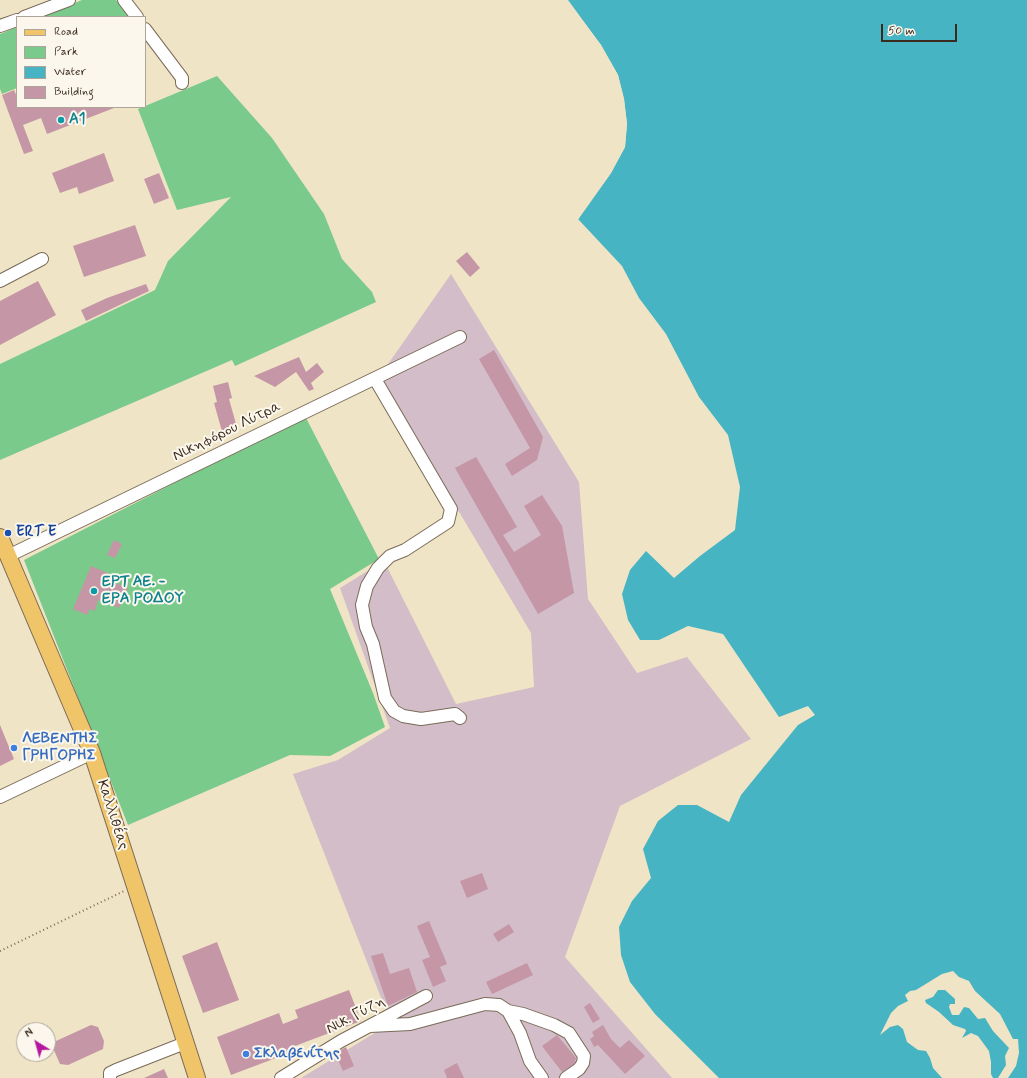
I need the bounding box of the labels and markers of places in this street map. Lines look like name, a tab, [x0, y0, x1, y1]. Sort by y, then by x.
place label: A1	[69, 111, 86, 129]
marker: A1	[56, 115, 66, 125]
place label: ERT E	[16, 524, 57, 542]
marker: ERT E	[3, 528, 13, 538]
place label: ΕΡΤ ΑΕ. - ΕΡΑ ΡΟΔΟΥ	[102, 573, 184, 608]
marker: ΕΡΤ ΑΕ. - ΕΡΑ ΡΟΔΟΥ	[89, 586, 99, 596]
place label: ΛΕΒΕΝΤΗΣ ΓΡΗΓΟΡΗΣ	[22, 730, 97, 765]
marker: ΛΕΒΕΝΤΗΣ ΓΡΗΓΟΡΗΣ	[9, 743, 19, 753]
place label: Σκλαβενίτης	[254, 1045, 340, 1063]
marker: Σκλαβενίτης	[241, 1049, 251, 1059]

